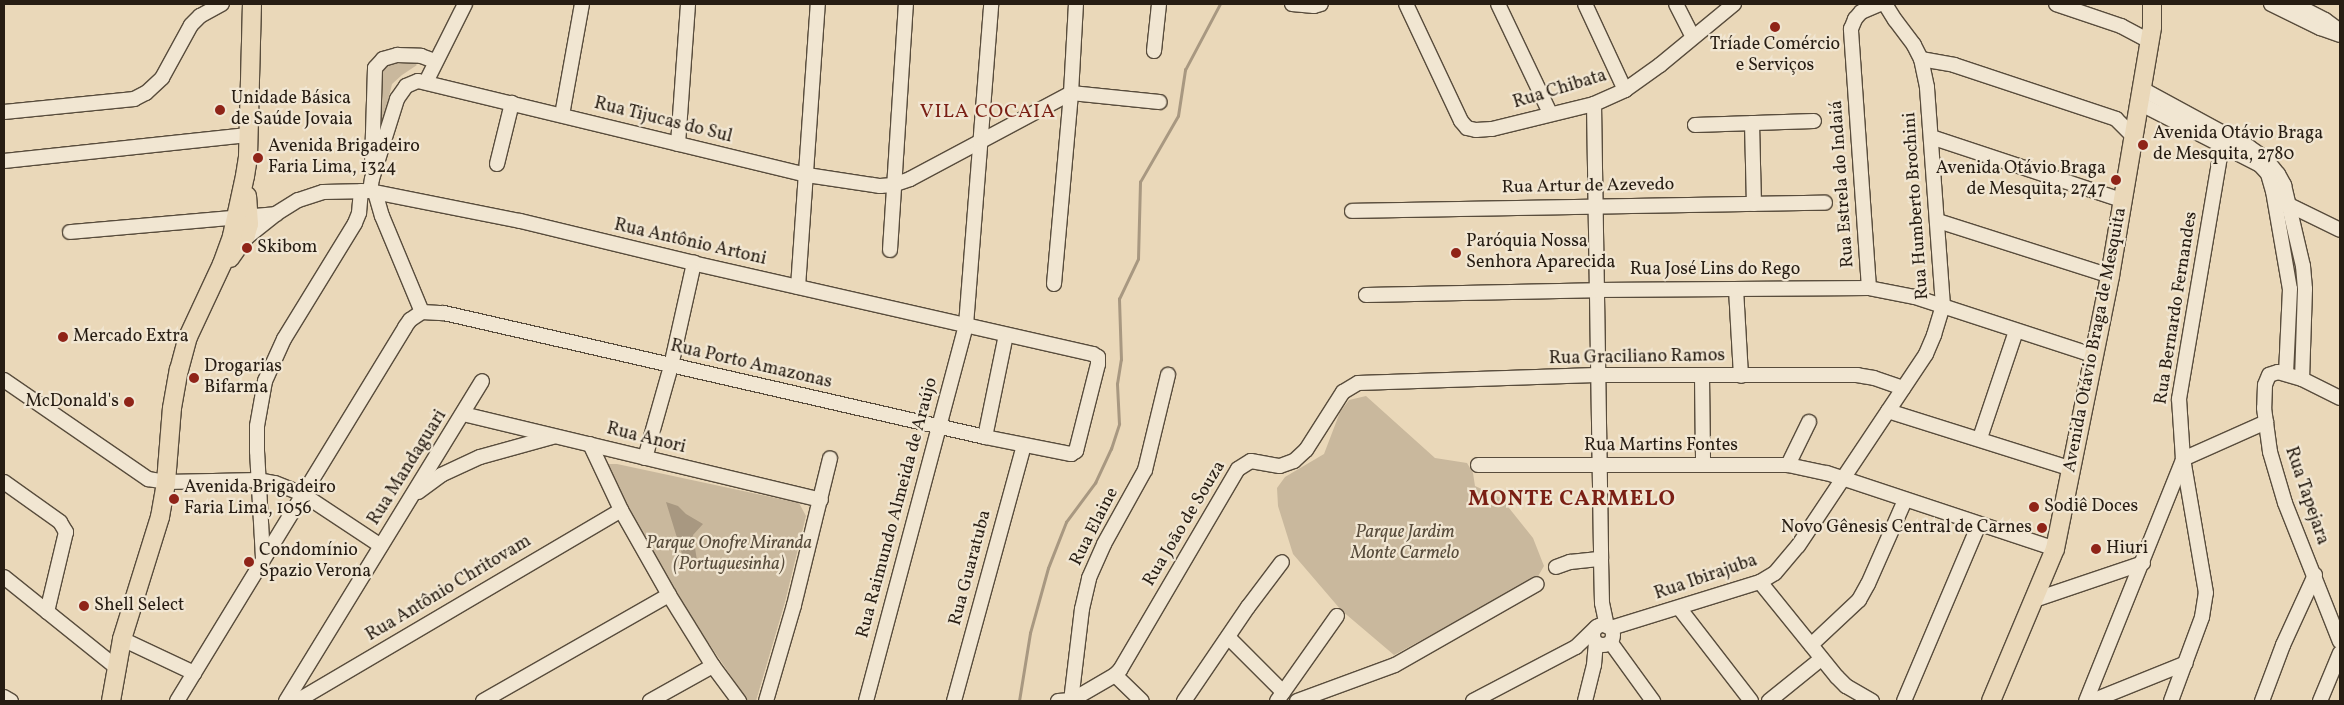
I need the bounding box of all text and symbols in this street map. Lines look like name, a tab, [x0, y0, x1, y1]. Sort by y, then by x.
marker: Tríade Comércio e Serviços	[1769, 21, 1781, 33]
place label: Tríade Comércio e Serviços	[1710, 35, 1840, 78]
street label: Rua Chibata	[1511, 66, 1609, 114]
place label: Unidade Básica de Saúde Jovaia	[231, 89, 353, 132]
street label: Rua Tijucas do Sul	[591, 93, 735, 149]
district label: VILA COCAIA	[918, 100, 1058, 124]
street label: Rua Estrela do Indaiá	[1826, 100, 1860, 268]
marker: Unidade Básica de Saúde Jovaia	[213, 103, 227, 117]
street label: Rua Humberto Brochini	[1900, 111, 1934, 301]
place label: Avenida Otávio Braga de Mesquita, 2780	[2153, 124, 2323, 166]
place label: Avenida Brigadeiro Faria Lima, 1324	[268, 137, 420, 180]
marker: Avenida Otávio Braga de Mesquita, 2780	[2137, 139, 2149, 151]
marker: Avenida Brigadeiro Faria Lima, 1324	[252, 152, 264, 164]
place label: Avenida Otávio Braga de Mesquita, 2747	[1936, 159, 2106, 202]
marker: Avenida Otávio Braga de Mesquita, 2747	[2110, 174, 2122, 186]
street label: Rua Artur de Azevedo	[1501, 175, 1675, 199]
street label: Avenida Otávio Braga de Mesquita	[2060, 206, 2132, 474]
street label: Rua Bernardo Fernandes	[2151, 210, 2203, 406]
street label: Rua Antônio Artoni	[612, 215, 768, 271]
place label: Paróquia Nossa Senhora Aparecida	[1466, 232, 1616, 274]
place label: Skibom	[257, 237, 318, 259]
marker: Skibom	[241, 242, 253, 254]
marker: Paróquia Nossa Senhora Aparecida	[1450, 247, 1462, 259]
street label: Rua José Lins do Rego	[1630, 259, 1800, 281]
place label: Mercado Extra	[73, 326, 189, 348]
marker: Mercado Extra	[57, 331, 69, 343]
street label: Rua Porto Amazonas	[668, 336, 834, 394]
street label: Rua Graciliano Ramos	[1549, 346, 1725, 370]
place label: Drogarias Bifarma	[204, 357, 282, 399]
marker: Drogarias Bifarma	[188, 372, 200, 384]
street label: Rua Raimundo Almeida de Araújo	[853, 375, 943, 641]
place label: McDonald's	[25, 391, 119, 413]
marker: McDonald's	[123, 396, 135, 408]
street label: Rua Mandaguari	[364, 406, 452, 530]
street label: Rua Anori	[604, 419, 688, 459]
street label: Rua Martins Fontes	[1584, 435, 1738, 457]
street label: Rua Tapejara	[2279, 444, 2333, 548]
street label: Rua João de Souza	[1139, 457, 1231, 591]
place label: Avenida Brigadeiro Faria Lima, 1056	[184, 478, 336, 520]
street label: Rua Elaine	[1066, 484, 1124, 570]
district label: MONTE CARMELO	[1466, 487, 1678, 513]
marker: Avenida Brigadeiro Faria Lima, 1056	[168, 493, 180, 505]
place label: Sodiê Doces	[2044, 496, 2138, 518]
marker: Sodiê Doces	[2028, 501, 2040, 513]
street label: Rua Guaratuba	[945, 508, 997, 628]
place label: Novo Gênesis Central de Carnes	[1781, 517, 2032, 539]
marker: Novo Gênesis Central de Carnes	[2036, 522, 2048, 534]
park label: Parque Jardim Monte Carmelo	[1351, 523, 1459, 566]
street label: Rua Antônio Chritovam	[362, 531, 536, 647]
park label: Parque Onofre Miranda (Portuguesinha)	[646, 534, 812, 576]
place label: Hiuri	[2106, 538, 2148, 560]
place label: Condomínio Spazio Verona	[259, 541, 372, 584]
marker: Hiuri	[2090, 543, 2102, 555]
street label: Rua Ibirajuba	[1652, 550, 1760, 606]
marker: Condomínio Spazio Verona	[243, 556, 255, 568]
place label: Shell Select	[94, 595, 184, 617]
marker: Shell Select	[78, 600, 90, 612]

